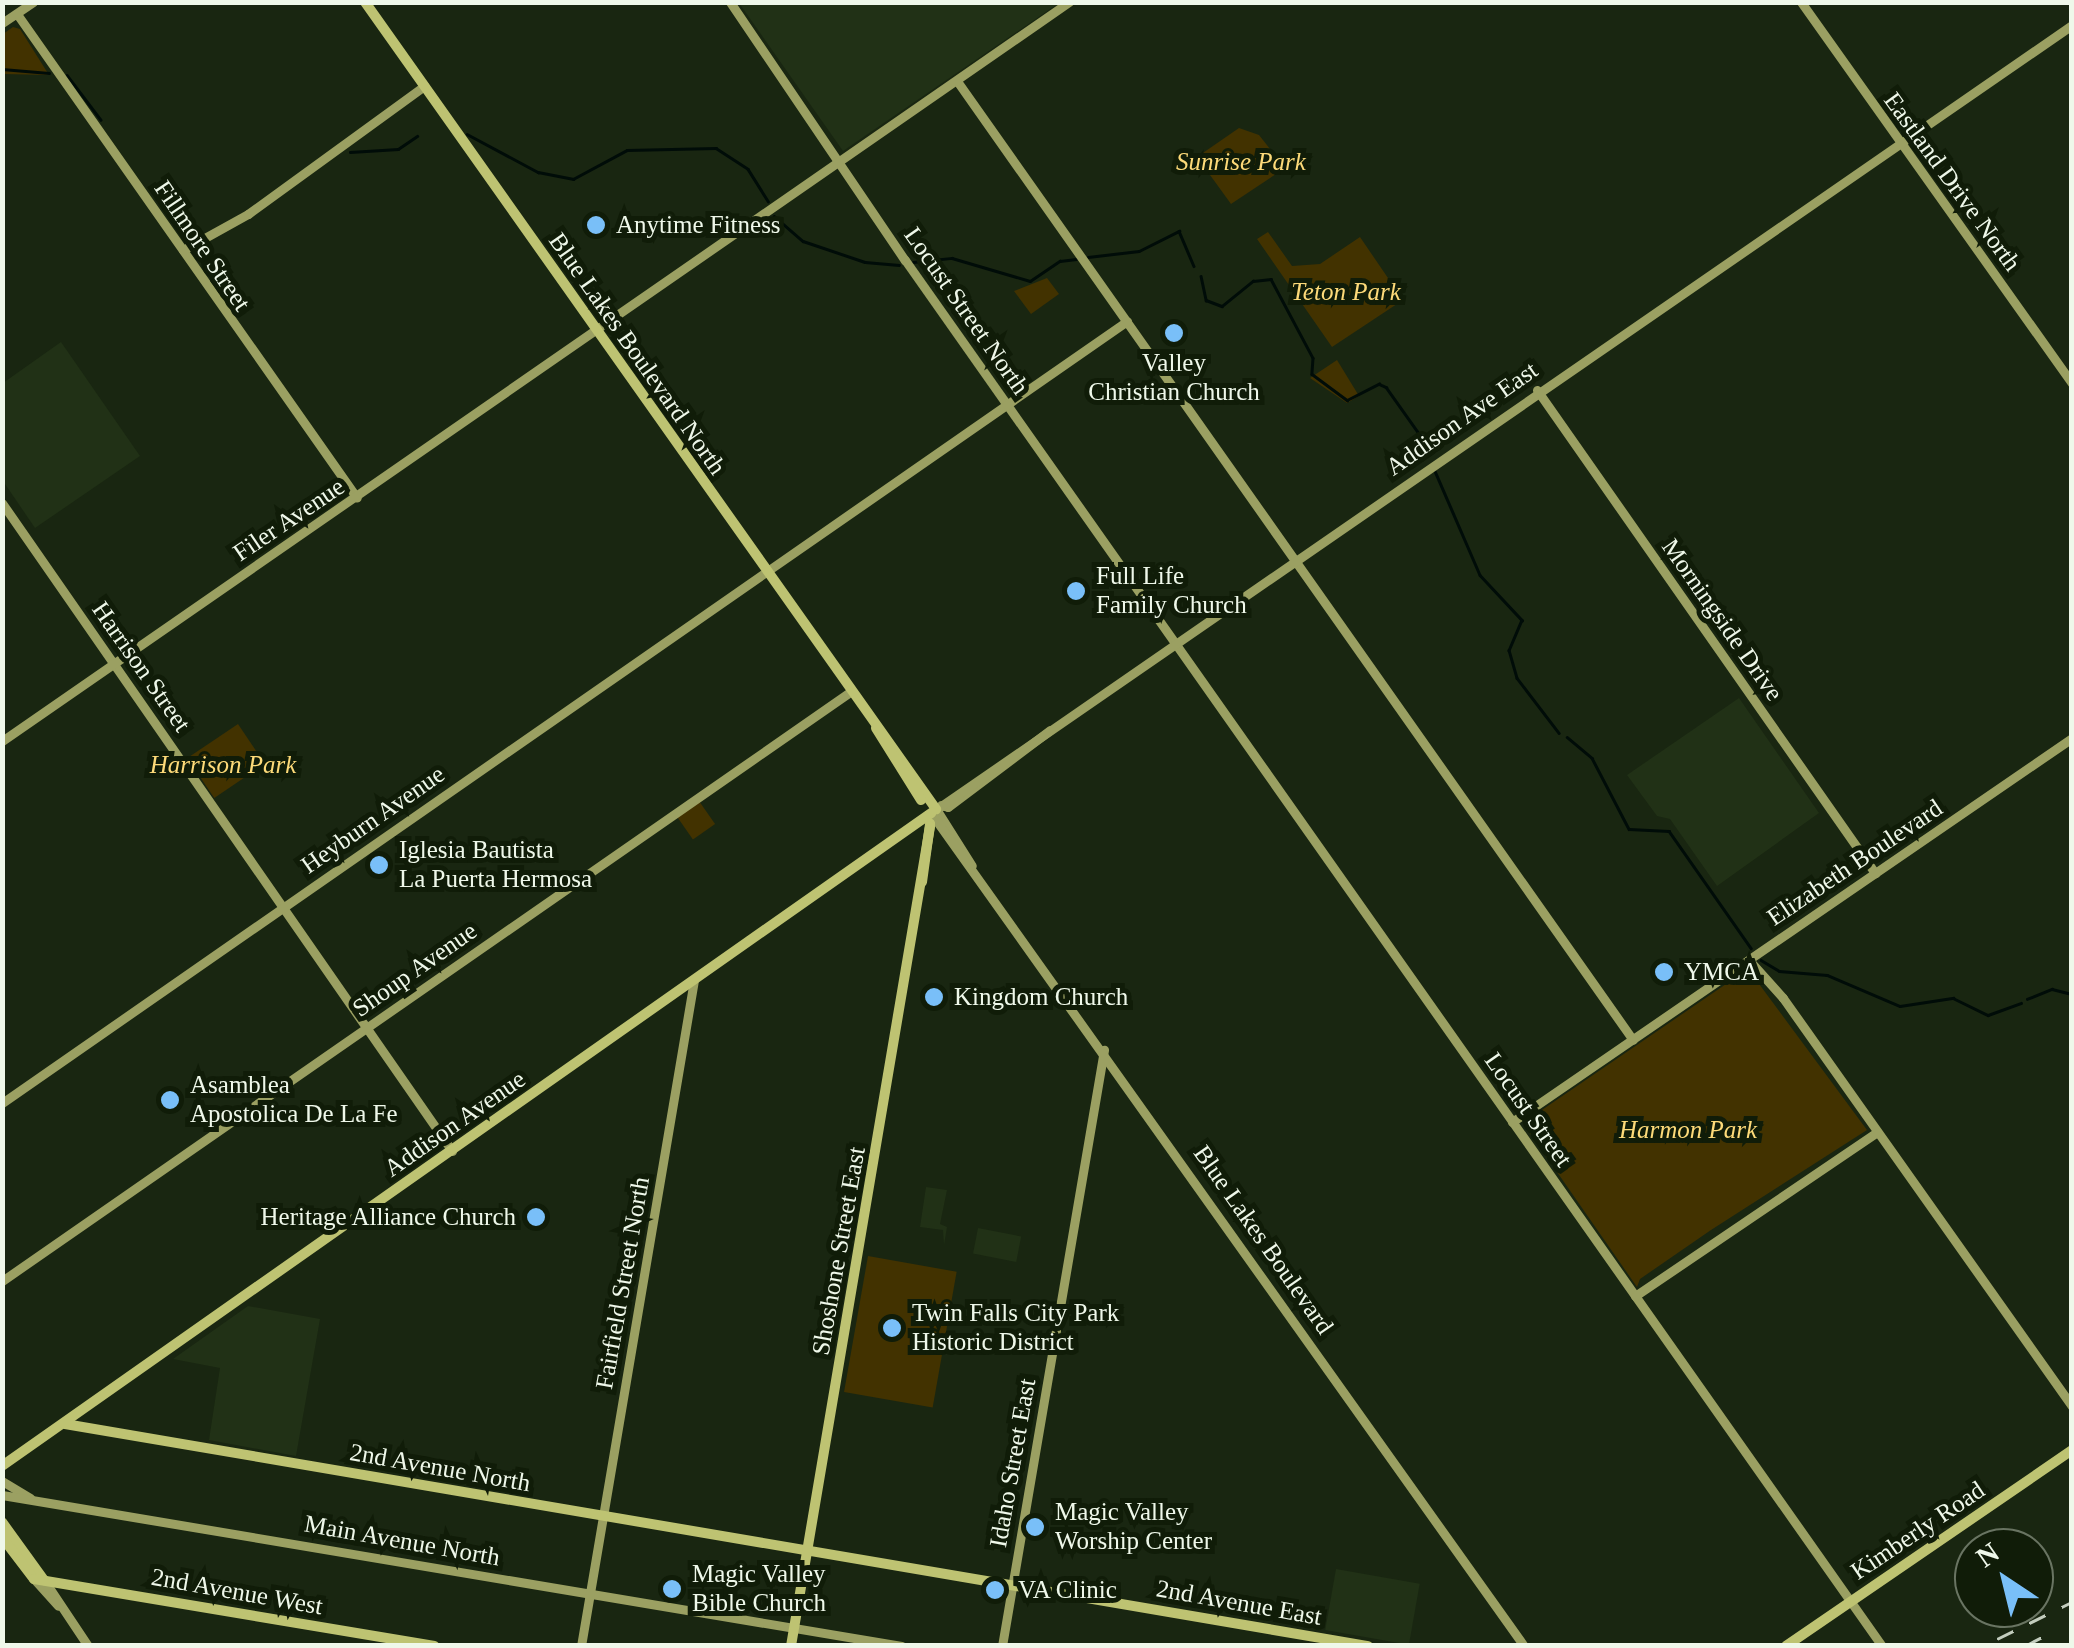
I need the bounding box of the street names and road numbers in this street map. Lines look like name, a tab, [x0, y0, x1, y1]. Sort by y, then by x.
street label: Eastland Drive North	[1877, 87, 2027, 277]
street label: Fillmore Street	[147, 175, 257, 317]
street label: Locust Street North	[897, 222, 1035, 400]
street label: Blue Lakes Boulevard North	[542, 227, 732, 481]
street label: Addison Ave East	[1380, 355, 1544, 483]
street label: Filer Avenue	[227, 471, 351, 569]
street label: Morningside Drive	[1655, 533, 1789, 707]
street label: Harrison Street	[85, 596, 197, 738]
street label: Heyburn Avenue	[295, 759, 451, 881]
street label: Elizabeth Boulevard	[1762, 793, 1948, 933]
street label: Shoup Avenue	[347, 916, 483, 1024]
street label: Locust Street	[1478, 1047, 1578, 1173]
street label: Addison Avenue	[378, 1064, 532, 1184]
street label: Blue Lakes Boulevard	[1187, 1140, 1339, 1340]
street label: Shoshone Street East	[806, 1144, 872, 1358]
street label: Fairfield Street North	[590, 1174, 656, 1392]
street label: Idaho Street East	[983, 1376, 1043, 1550]
street label: 2nd Avenue North	[347, 1437, 533, 1499]
street label: Kimberly Road	[1845, 1475, 1991, 1587]
street label: Main Avenue North	[301, 1509, 503, 1573]
street label: 2nd Avenue West	[148, 1562, 326, 1622]
street label: 2nd Avenue East	[1153, 1574, 1325, 1632]

